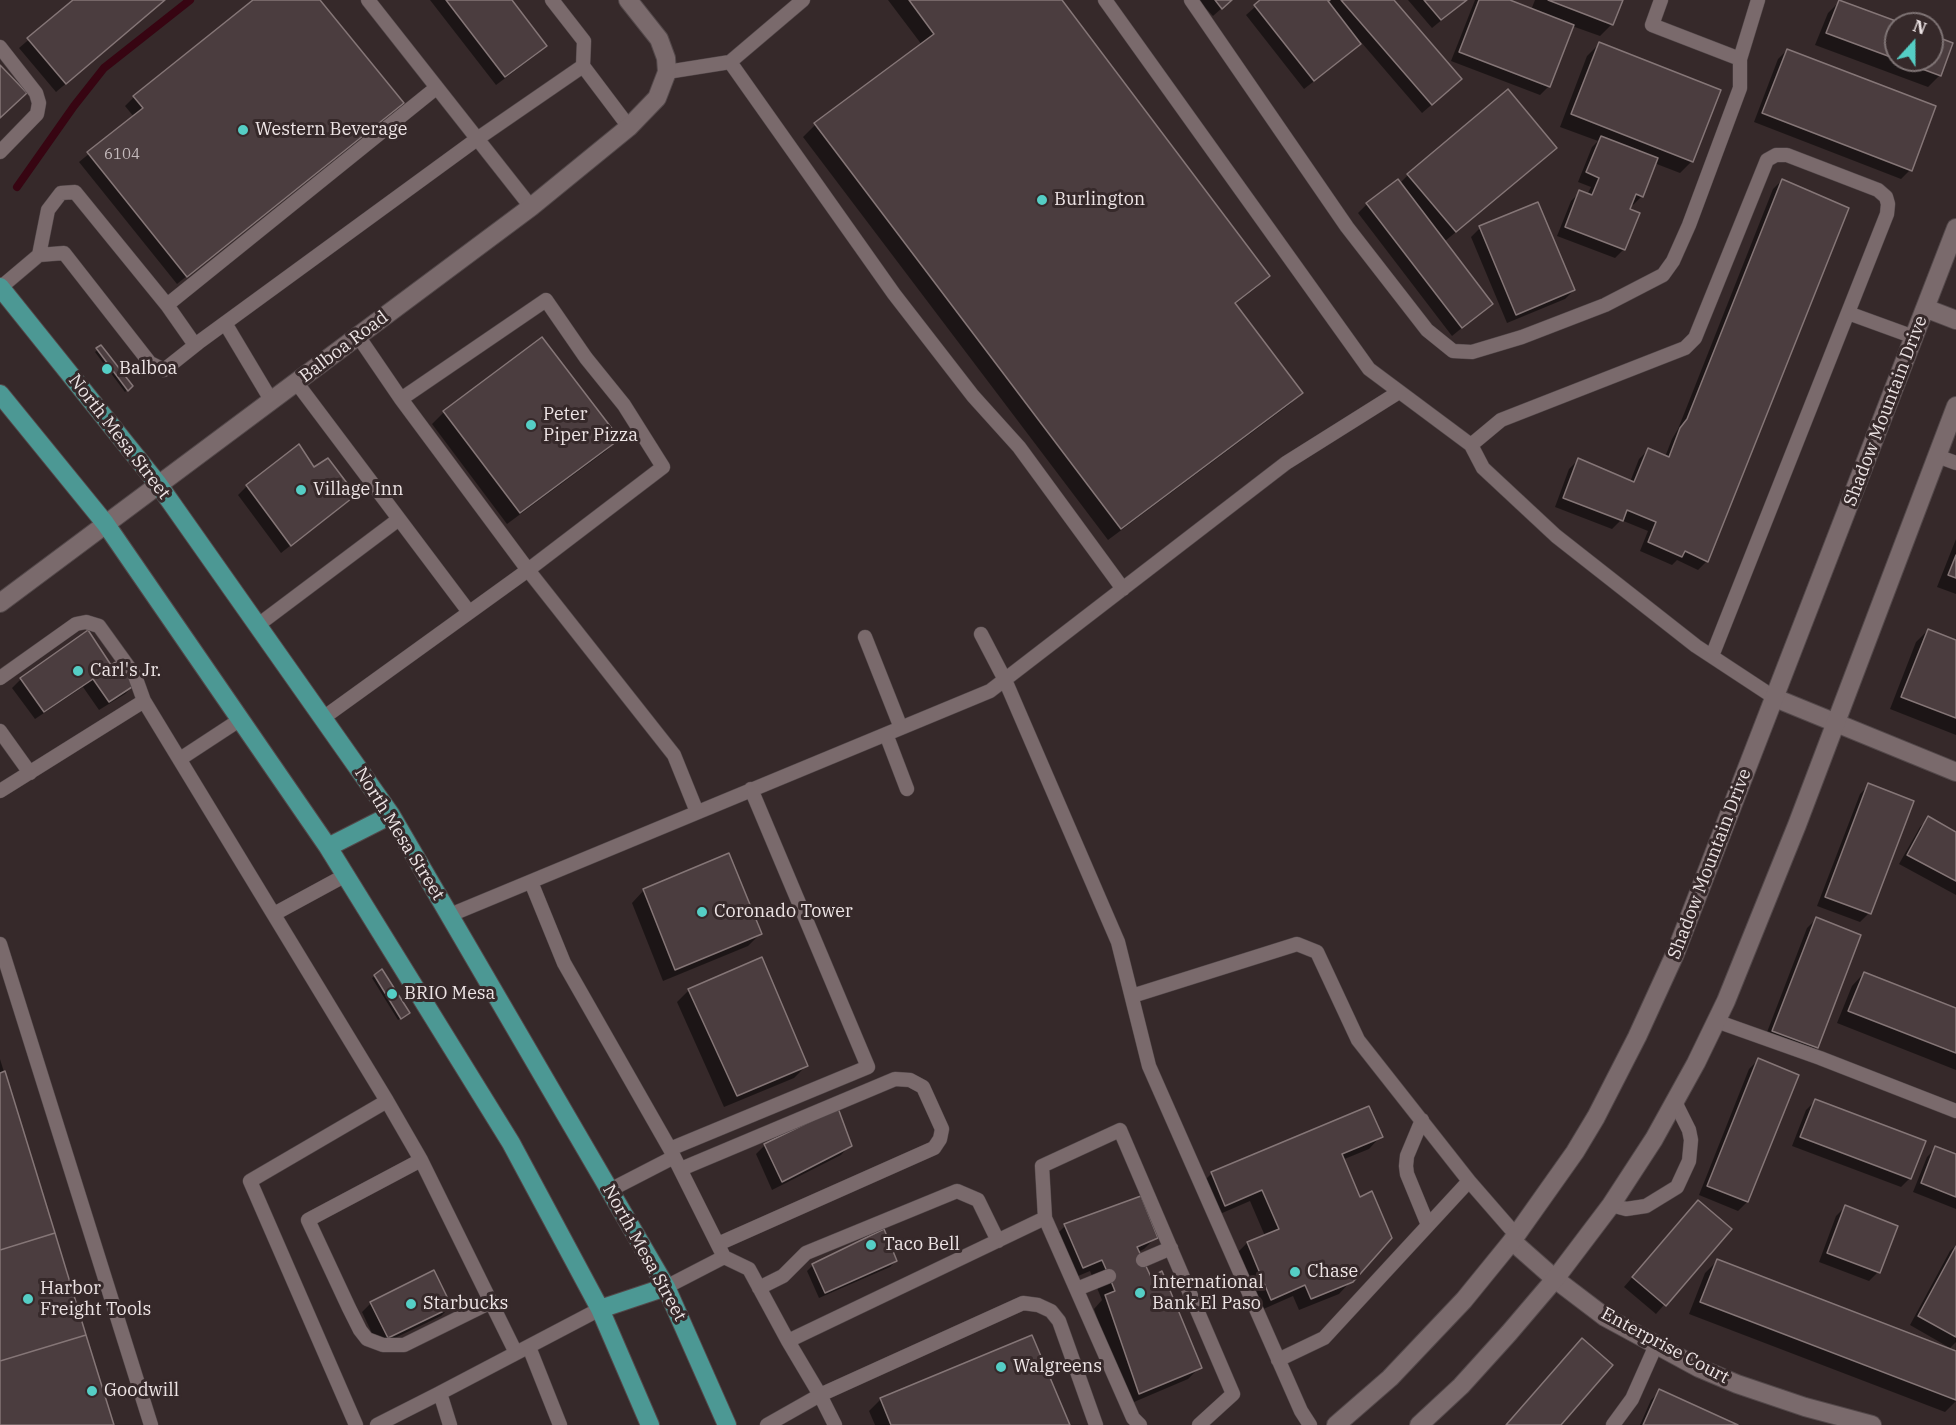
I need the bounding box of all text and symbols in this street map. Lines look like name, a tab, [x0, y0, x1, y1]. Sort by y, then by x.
north arrow	[1884, 12, 1944, 72]
text: N	[1910, 15, 1929, 39]
place label: Western Beverage	[255, 119, 407, 141]
marker: Western Beverage	[236, 123, 250, 137]
house number: 6104	[104, 146, 140, 164]
place label: Burlington	[1054, 189, 1145, 211]
marker: Burlington	[1035, 193, 1049, 207]
street label: Balboa Road	[295, 307, 393, 387]
street label: Shadow Mountain Drive	[1840, 313, 1932, 509]
place label: Balboa	[119, 358, 177, 380]
marker: Balboa	[100, 362, 114, 376]
street label: North Mesa Street	[63, 370, 175, 504]
place label: Peter Piper Pizza	[543, 404, 638, 446]
marker: Peter Piper Pizza	[524, 418, 538, 432]
place label: Village Inn	[313, 479, 404, 501]
marker: Village Inn	[294, 483, 308, 497]
place label: Carl's Jr.	[90, 660, 161, 682]
marker: Carl's Jr.	[71, 664, 85, 678]
street label: North Mesa Street	[349, 764, 449, 904]
street label: Shadow Mountain Drive	[1664, 766, 1756, 962]
place label: Coronado Tower	[714, 901, 853, 923]
marker: Coronado Tower	[695, 905, 709, 919]
place label: BRIO Mesa	[404, 983, 495, 1005]
marker: BRIO Mesa	[385, 987, 399, 1001]
street label: North Mesa Street	[598, 1181, 690, 1325]
place label: Taco Bell	[883, 1234, 960, 1256]
marker: Taco Bell	[864, 1238, 878, 1252]
place label: Chase	[1307, 1261, 1358, 1283]
marker: Chase	[1288, 1265, 1302, 1279]
place label: International Bank El Paso	[1152, 1272, 1264, 1314]
place label: Harbor Freight Tools	[40, 1278, 151, 1320]
marker: International Bank El Paso	[1133, 1286, 1147, 1300]
marker: Harbor Freight Tools	[21, 1292, 35, 1306]
place label: Starbucks	[423, 1293, 508, 1315]
marker: Starbucks	[404, 1297, 418, 1311]
street label: Enterprise Court	[1597, 1303, 1733, 1389]
place label: Walgreens	[1013, 1356, 1102, 1378]
marker: Walgreens	[994, 1360, 1008, 1374]
place label: Goodwill	[104, 1380, 179, 1402]
marker: Goodwill	[85, 1384, 99, 1398]

